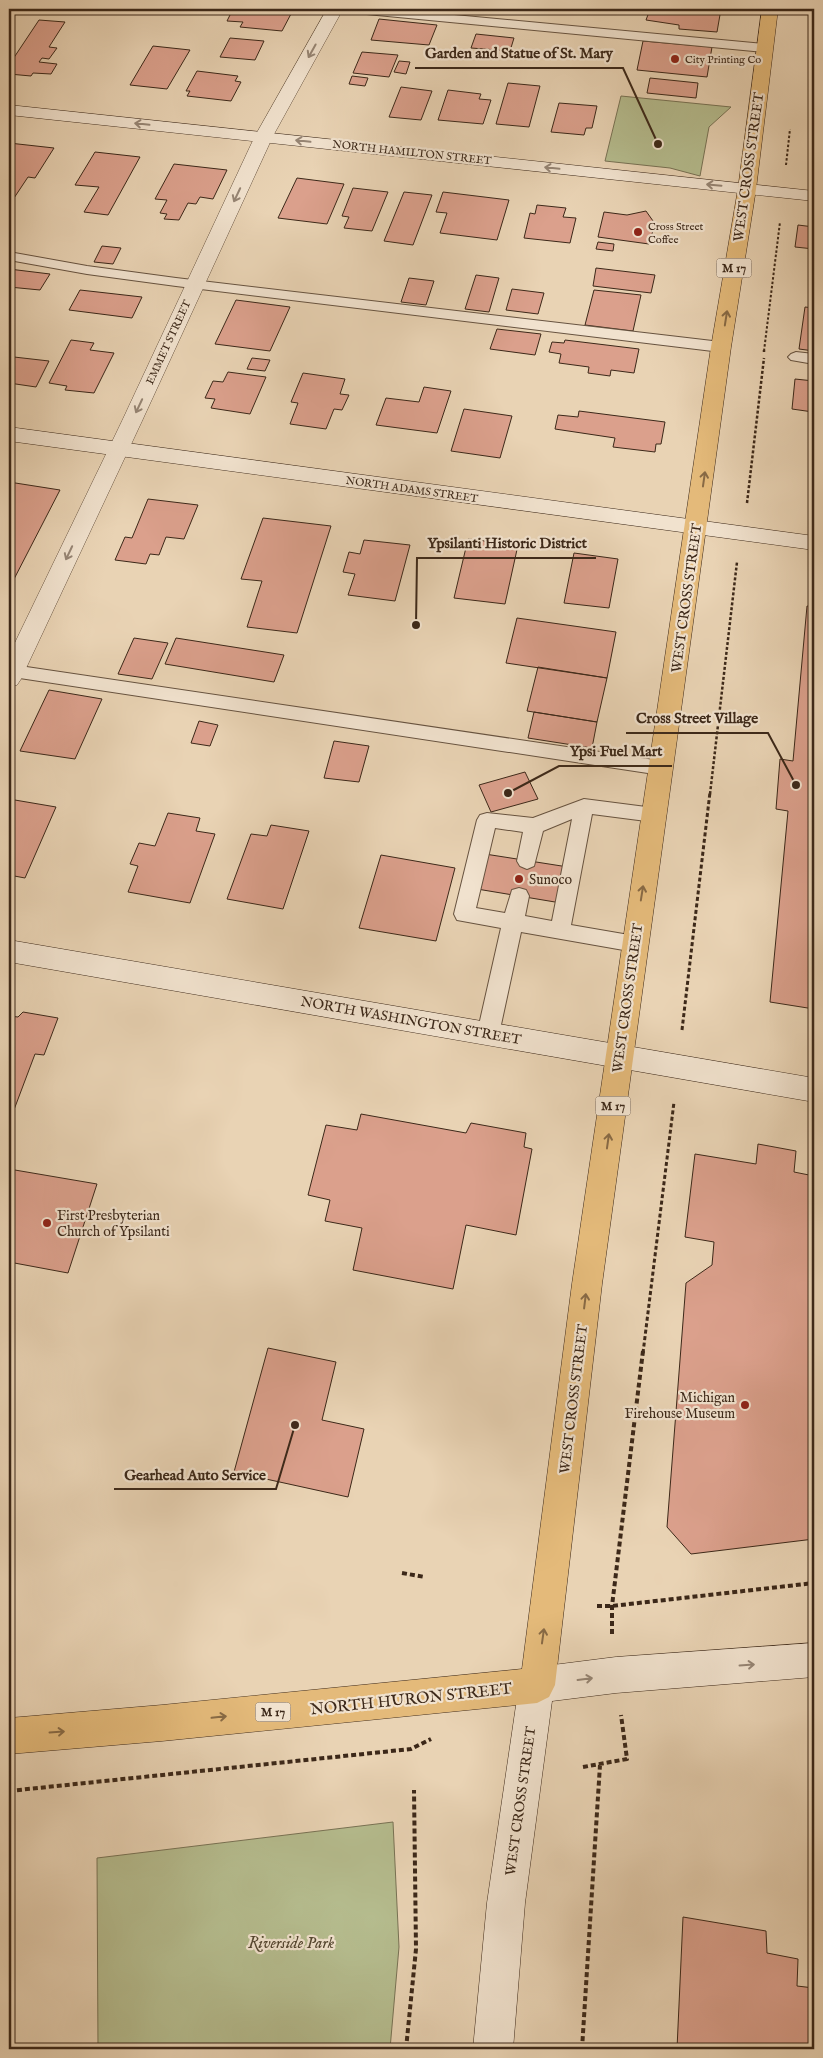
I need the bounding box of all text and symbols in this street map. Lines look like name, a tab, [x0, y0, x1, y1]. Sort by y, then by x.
callout: Garden and Statue of St. Mary	[415, 38, 623, 68]
one-way arrow	[306, 44, 316, 58]
text: Garden and Statue of St. Mary	[425, 44, 613, 63]
marker: City Printing Co	[669, 53, 681, 65]
place label: City Printing Co	[685, 53, 761, 67]
street label: WEST CROSS STREET	[730, 91, 768, 243]
one-way arrow	[134, 119, 150, 129]
one-way arrow	[296, 136, 312, 146]
street label: NORTH HAMILTON STREET	[332, 138, 492, 168]
one-way arrow	[544, 163, 560, 173]
one-way arrow	[706, 181, 722, 190]
one-way arrow	[231, 187, 241, 202]
place label: Cross Street Coffee	[648, 220, 703, 247]
marker: Cross Street Coffee	[632, 226, 644, 238]
road number: M 17	[716, 258, 752, 278]
street label: EMMET STREET	[143, 298, 195, 387]
one-way arrow	[721, 311, 731, 327]
one-way arrow	[133, 398, 143, 413]
one-way arrow	[699, 471, 709, 487]
street label: NORTH ADAMS STREET	[345, 474, 479, 506]
street label: WEST CROSS STREET	[668, 522, 706, 674]
callout: Ypsilanti Historic District	[417, 528, 596, 558]
text: Ypsilanti Historic District	[427, 534, 588, 553]
one-way arrow	[64, 545, 73, 560]
callout: Cross Street Village	[626, 703, 768, 733]
text: Cross Street Village	[636, 709, 758, 728]
callout: Ypsi Fuel Mart	[559, 736, 672, 766]
text: Ypsi Fuel Mart	[570, 742, 663, 761]
place label: Sunoco	[529, 871, 572, 889]
marker: Sunoco	[513, 873, 525, 885]
one-way arrow	[638, 885, 648, 901]
street label: WEST CROSS STREET	[609, 922, 647, 1074]
street label: NORTH WASHINGTON STREET	[299, 993, 523, 1049]
road number: M 17	[596, 1096, 630, 1116]
one-way arrow	[603, 1133, 613, 1149]
place label: First Presbyterian Church of Ypsilanti	[57, 1207, 170, 1241]
marker: First Presbyterian Church of Ypsilanti	[41, 1217, 53, 1229]
one-way arrow	[580, 1294, 590, 1310]
street label: WEST CROSS STREET	[556, 1323, 592, 1475]
place label: Michigan Firehouse Museum	[625, 1389, 736, 1423]
marker: Michigan Firehouse Museum	[739, 1399, 751, 1411]
callout: Gearhead Auto Service	[114, 1459, 276, 1489]
text: Gearhead Auto Service	[124, 1466, 266, 1485]
one-way arrow	[538, 1629, 548, 1645]
one-way arrow	[739, 1661, 755, 1670]
one-way arrow	[577, 1674, 593, 1684]
street label: NORTH HURON STREET	[309, 1679, 513, 1721]
road number: M 17	[256, 1702, 290, 1721]
one-way arrow	[211, 1712, 227, 1722]
street label: WEST CROSS STREET	[502, 1725, 540, 1877]
one-way arrow	[49, 1728, 65, 1737]
park label: Riverside Park	[248, 1934, 335, 1954]

